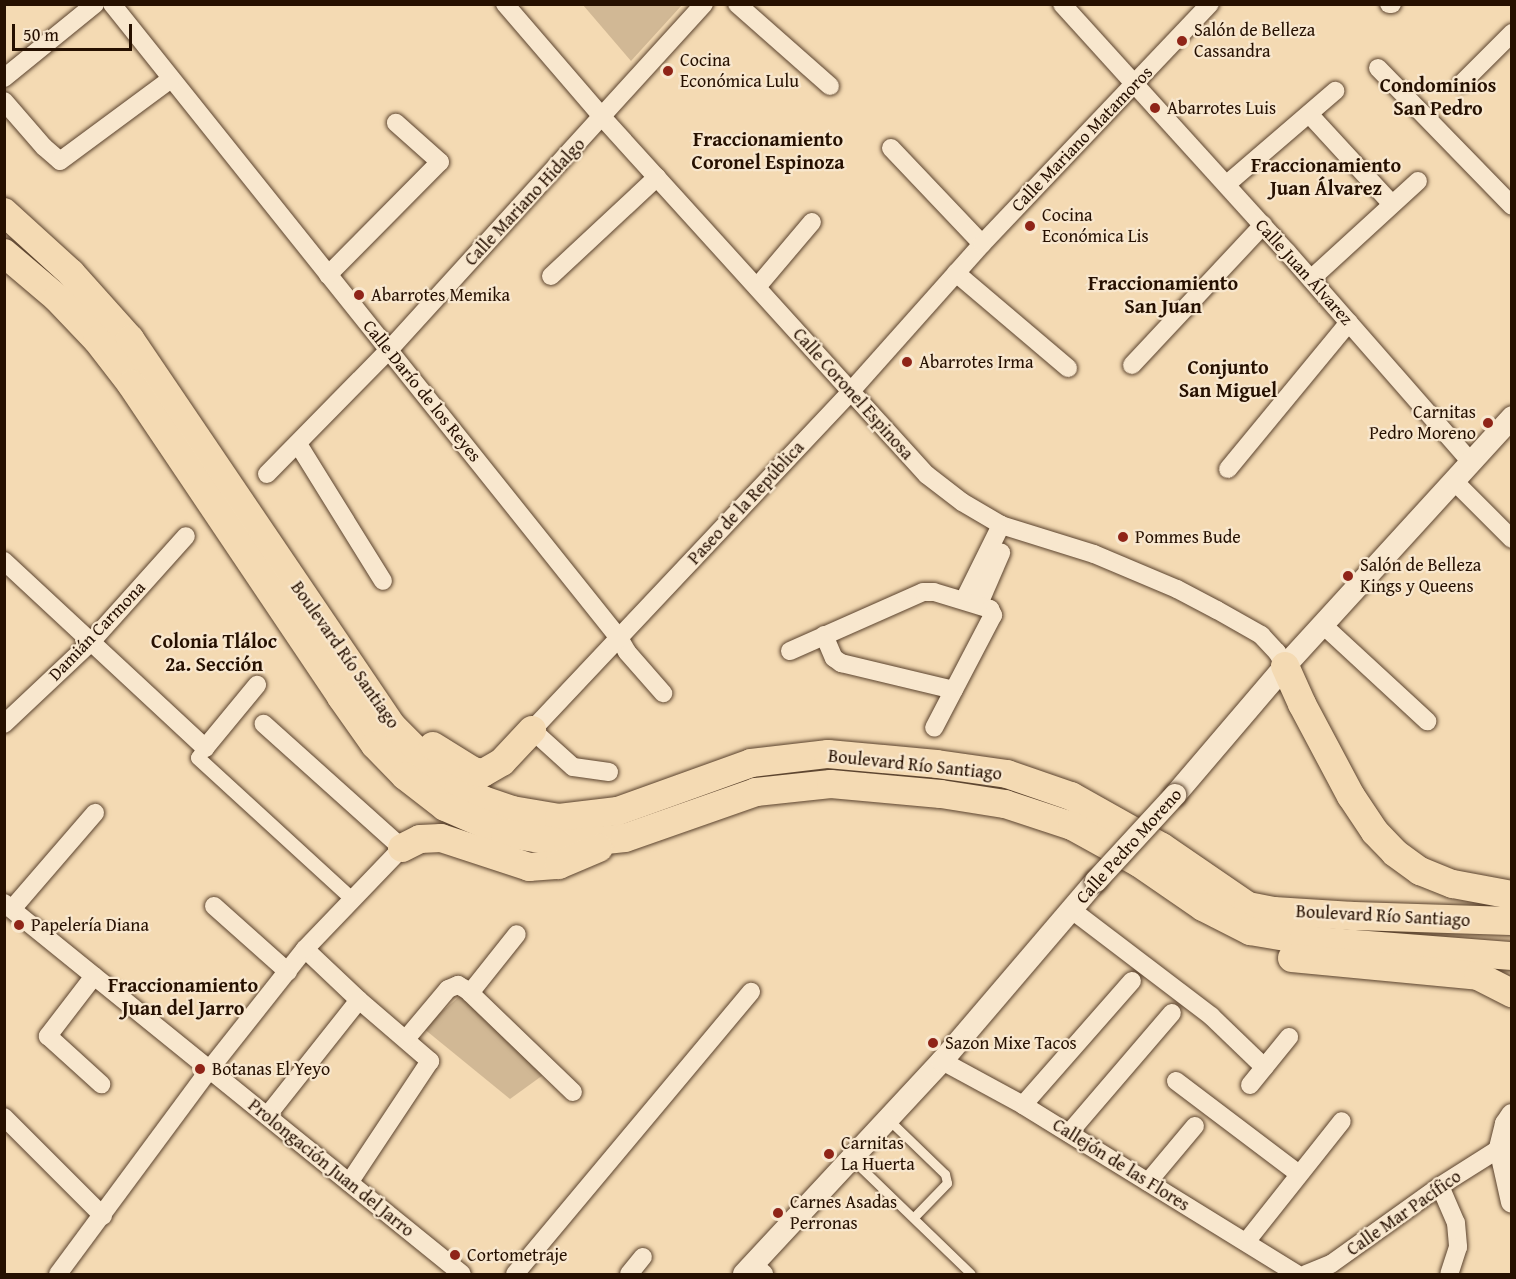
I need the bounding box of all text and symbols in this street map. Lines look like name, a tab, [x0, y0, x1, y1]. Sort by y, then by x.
scale bar	[15, 12, 135, 50]
place label: Salón de Belleza Cassandra	[1194, 20, 1315, 63]
text: 50 m	[23, 21, 59, 48]
marker: Salón de Belleza Cassandra	[1175, 34, 1189, 48]
place label: Cocina Económica Lulu	[680, 50, 799, 92]
street label: Calle Mariano Matamoros	[1007, 62, 1157, 216]
marker: Cocina Económica Lulu	[661, 64, 675, 78]
district label: Condominios San Pedro	[1380, 73, 1496, 120]
place label: Abarrotes Luis	[1167, 97, 1276, 119]
marker: Abarrotes Luis	[1148, 101, 1162, 115]
district label: Fraccionamiento Coronel Espinoza	[692, 126, 844, 173]
street label: Calle Mariano Hidalgo	[460, 134, 590, 270]
district label: Fraccionamiento Juan Álvarez	[1251, 152, 1401, 199]
place label: Cocina Económica Lis	[1042, 205, 1149, 248]
street label: Calle Juan Álvarez	[1251, 214, 1357, 330]
marker: Cocina Económica Lis	[1023, 219, 1037, 233]
district label: Fraccionamiento San Juan	[1088, 271, 1238, 318]
place label: Abarrotes Memika	[371, 284, 510, 306]
marker: Abarrotes Memika	[352, 288, 366, 302]
street label: Calle Darío de los Reyes	[358, 316, 486, 466]
street label: Calle Coronel Espinosa	[788, 324, 918, 464]
place label: Abarrotes Irma	[919, 351, 1034, 373]
marker: Abarrotes Irma	[900, 355, 914, 369]
district label: Conjunto San Miguel	[1179, 355, 1277, 402]
place label: Carnitas Pedro Moreno	[1369, 402, 1476, 444]
marker: Carnitas Pedro Moreno	[1481, 416, 1495, 430]
street label: Paseo de la República	[683, 437, 809, 569]
place label: Pommes Bude	[1135, 526, 1241, 548]
marker: Pommes Bude	[1116, 530, 1130, 544]
place label: Salón de Belleza Kings y Queens	[1360, 555, 1481, 598]
marker: Salón de Belleza Kings y Queens	[1341, 569, 1355, 583]
street label: Damián Carmona	[44, 577, 150, 685]
street label: Boulevard Río Santiago	[286, 577, 404, 733]
district label: Colonia Tláloc 2a. Sección	[151, 629, 277, 676]
street label: Boulevard Río Santiago	[827, 745, 1003, 785]
street label: Calle Pedro Moreno	[1072, 784, 1186, 908]
street label: Boulevard Río Santiago	[1295, 901, 1471, 931]
place label: Papelería Diana	[31, 914, 149, 936]
marker: Papelería Diana	[12, 918, 26, 932]
district label: Fraccionamiento Juan del Jarro	[108, 972, 258, 1019]
place label: Sazon Mixe Tacos	[945, 1032, 1077, 1054]
marker: Sazon Mixe Tacos	[926, 1036, 940, 1050]
place label: Botanas El Yeyo	[212, 1058, 330, 1080]
marker: Botanas El Yeyo	[193, 1062, 207, 1076]
street label: Prolongación Juan del Jarro	[244, 1094, 418, 1242]
street label: Callejón de las Flores	[1049, 1114, 1193, 1216]
place label: Carnitas La Huerta	[841, 1133, 915, 1176]
marker: Carnitas La Huerta	[822, 1147, 836, 1161]
street label: Calle Mar Pacífico	[1343, 1166, 1465, 1260]
place label: Carnes Asadas Perronas	[790, 1192, 897, 1234]
marker: Carnes Asadas Perronas	[771, 1206, 785, 1220]
place label: Cortometraje	[467, 1244, 567, 1266]
marker: Cortometraje	[448, 1248, 462, 1262]

